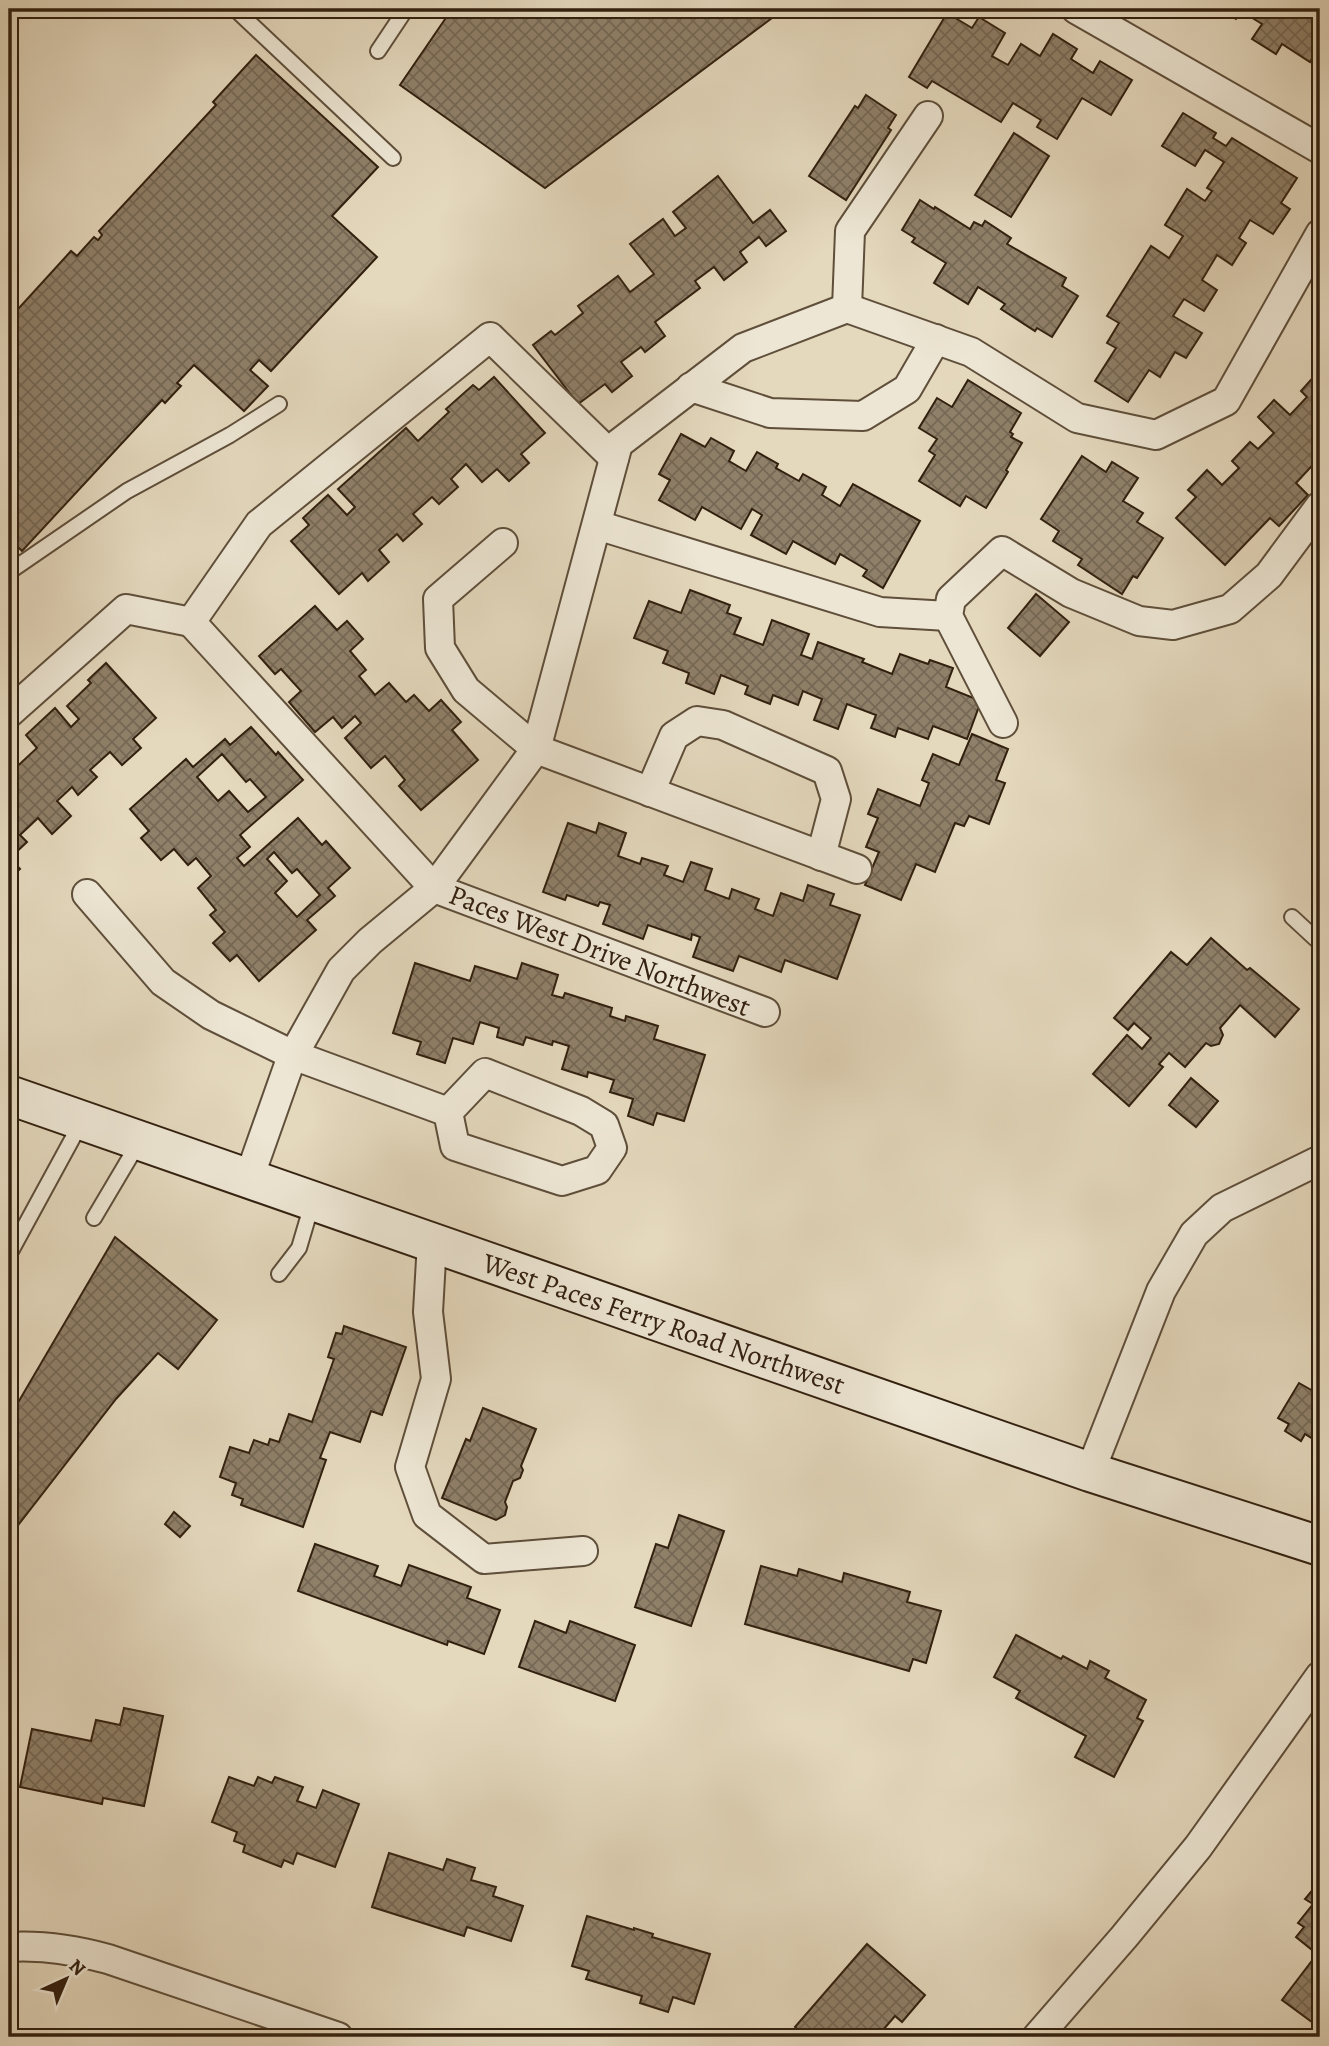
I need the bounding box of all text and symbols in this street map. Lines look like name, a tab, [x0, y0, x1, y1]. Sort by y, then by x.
street label: Paces West Drive Northwest	[443, 876, 756, 1026]
street label: West Paces Ferry Road Northwest	[476, 1244, 850, 1404]
north arrow	[32, 1944, 102, 2014]
text: N	[63, 1953, 91, 1982]

